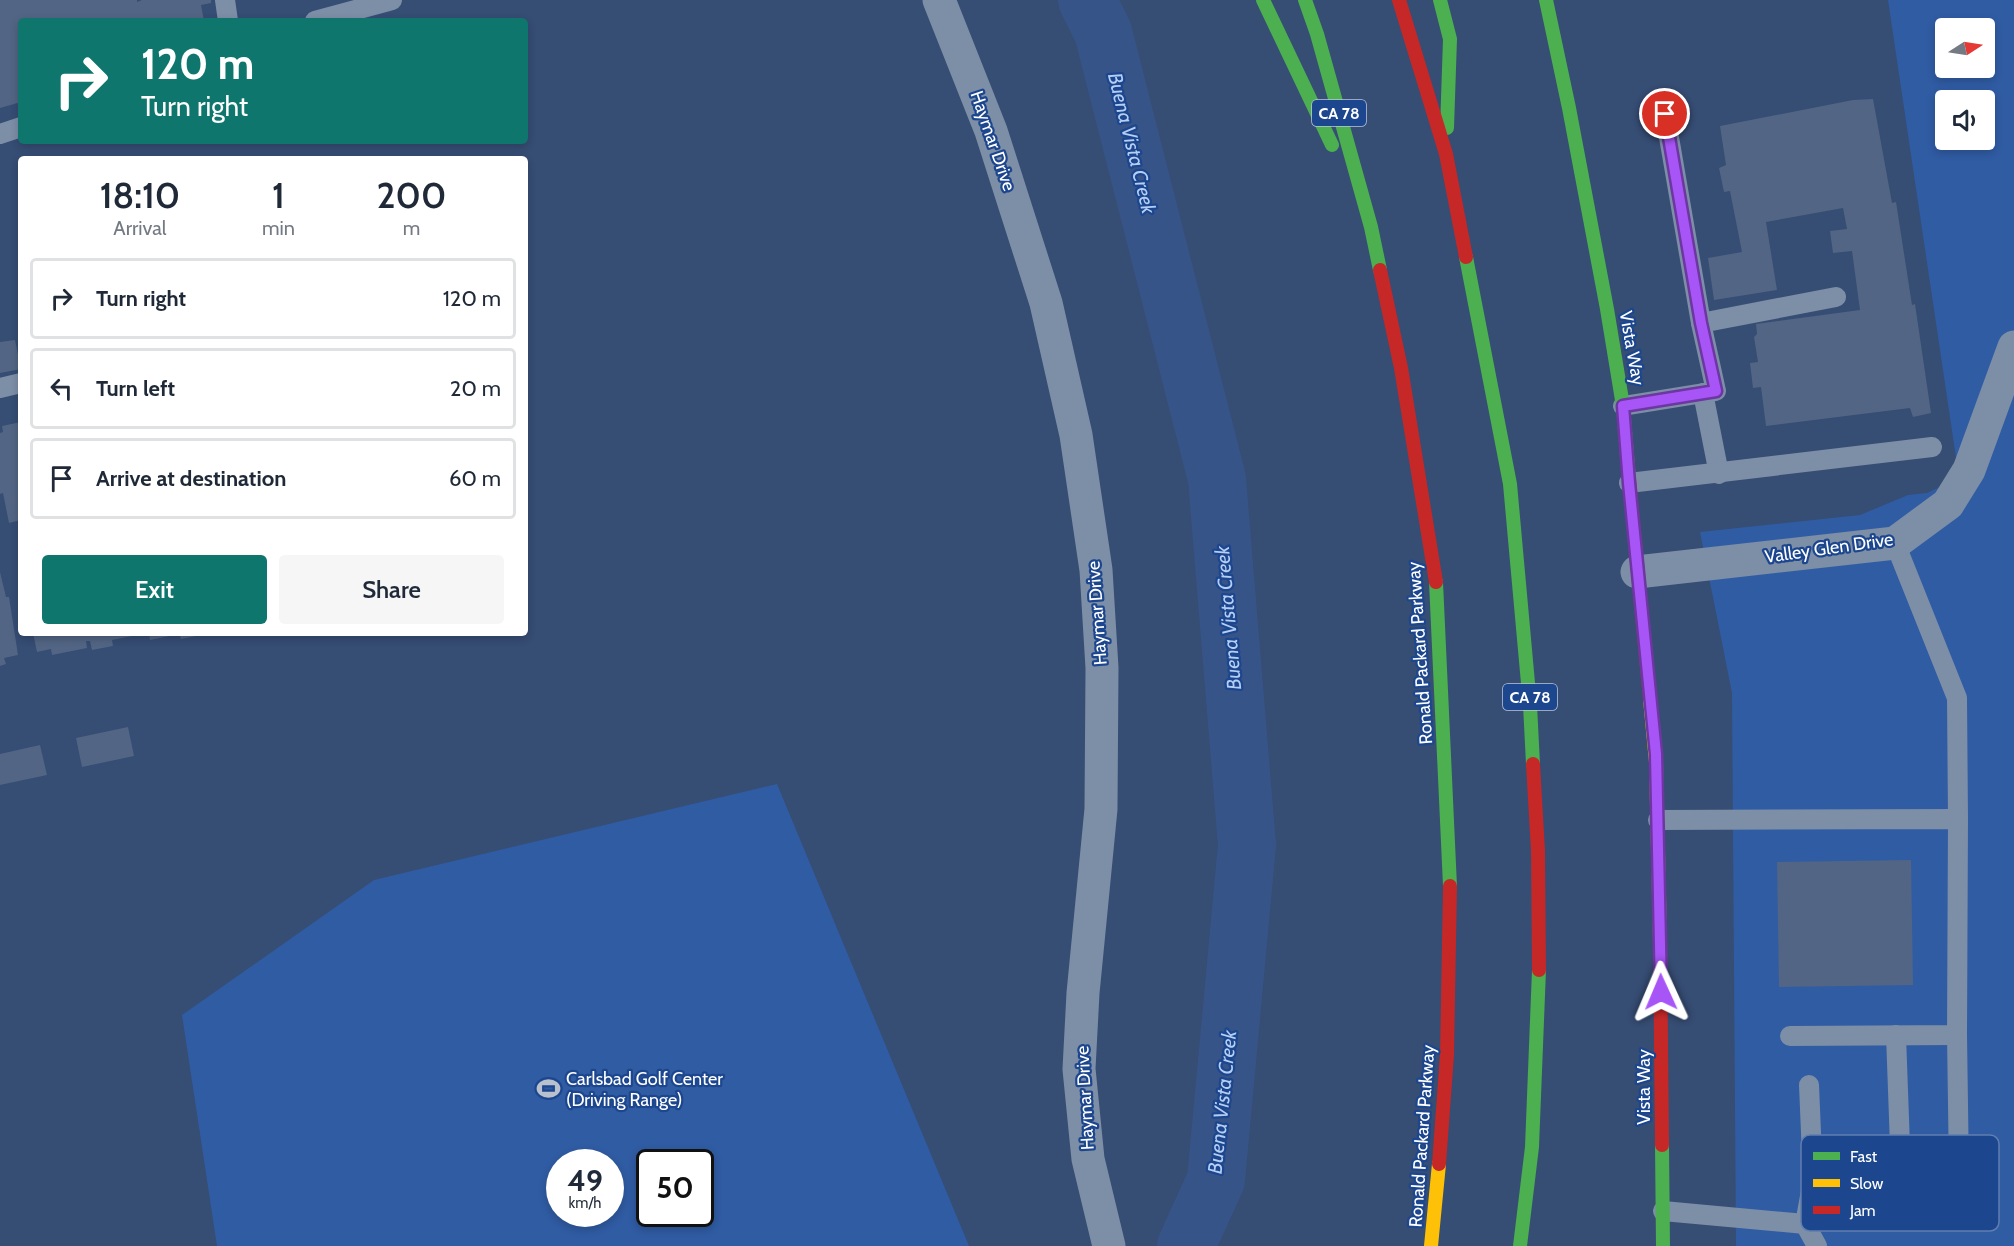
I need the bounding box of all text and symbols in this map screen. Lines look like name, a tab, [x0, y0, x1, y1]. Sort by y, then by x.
north arrow	[1935, 18, 1995, 78]
map controls	[1935, 18, 1995, 150]
text: 120 m	[141, 38, 254, 90]
icon: right	[42, 42, 120, 120]
water label: Buena Vista Creek	[1103, 70, 1161, 217]
street label: Haymar Drive	[966, 88, 1020, 194]
pin	[1639, 88, 1690, 139]
text: Turn right	[141, 90, 248, 123]
button: sound	[1935, 90, 1995, 150]
icon: arrive	[1648, 97, 1681, 130]
road number: CA 78	[1312, 100, 1366, 126]
text: 18:10	[100, 173, 180, 217]
text: 1	[272, 173, 285, 217]
text: 200	[377, 173, 446, 217]
text: Arrival	[113, 216, 167, 240]
text: min	[262, 216, 295, 240]
text: m	[403, 216, 420, 240]
icon: right	[45, 282, 78, 315]
text: Turn right	[96, 285, 186, 312]
text: 120 m	[443, 285, 501, 312]
street label: Vista Way	[1615, 309, 1649, 387]
icon: left	[45, 372, 78, 405]
text: Turn left	[96, 375, 175, 402]
text: 20 m	[450, 375, 501, 402]
icon: arrive	[45, 462, 78, 495]
text: Arrive at destination	[96, 465, 286, 492]
text: 60 m	[449, 465, 501, 492]
street label: Valley Glen Drive	[1763, 528, 1895, 568]
water label: Buena Vista Creek	[1210, 544, 1246, 691]
button: Exit	[42, 555, 267, 624]
button: Share	[279, 555, 504, 624]
street label: Haymar Drive	[1082, 560, 1112, 666]
street label: Ronald Packard Parkway	[1403, 561, 1437, 745]
road number: CA 78	[1503, 684, 1557, 710]
position arrow	[1629, 960, 1693, 1024]
water label: Buena Vista Creek	[1203, 1028, 1242, 1175]
street label: Ronald Packard Parkway	[1405, 1044, 1439, 1228]
street label: Haymar Drive	[1071, 1045, 1099, 1151]
street label: Vista Way	[1633, 1049, 1655, 1125]
place label: Carlsbad Golf Center (Driving Range)	[566, 1068, 723, 1111]
sports icon: Carlsbad Golf Center (Driving Range)	[535, 1076, 561, 1102]
legend	[1801, 1135, 1999, 1231]
text: Fast	[1850, 1147, 1878, 1166]
speed limit sign: 50	[636, 1149, 714, 1227]
text: 49	[567, 1162, 603, 1199]
text: Slow	[1850, 1174, 1884, 1193]
text: km/h	[569, 1194, 601, 1212]
text: Jam	[1849, 1201, 1876, 1220]

